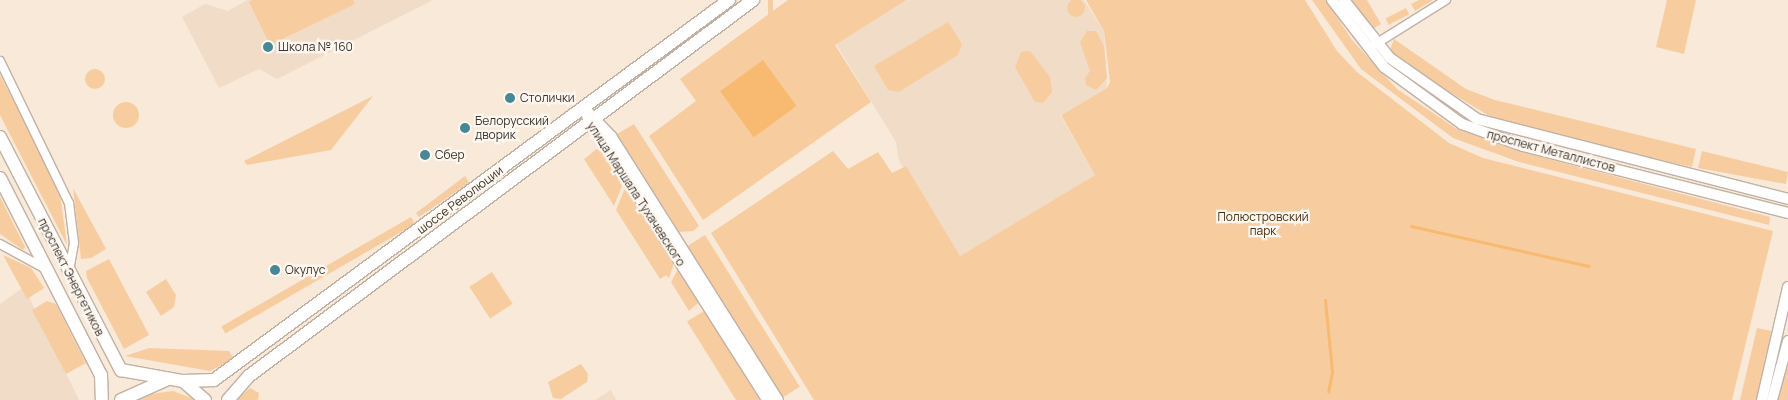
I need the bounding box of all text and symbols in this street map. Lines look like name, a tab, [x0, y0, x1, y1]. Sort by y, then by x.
place label: Школа № 160	[278, 40, 353, 54]
marker: Школа № 160	[262, 41, 274, 53]
place label: Столички	[520, 91, 575, 105]
marker: Столички	[504, 92, 516, 104]
place label: Белорусский дворик	[475, 114, 549, 142]
street label: улица Маршала Тухачевского	[584, 119, 688, 269]
marker: Белорусский дворик	[459, 122, 471, 134]
street label: проспект Металлистов	[1485, 127, 1617, 175]
place label: Сбер	[435, 148, 465, 162]
marker: Сбер	[419, 149, 431, 161]
street label: шоссе Революции	[414, 163, 506, 237]
park label: Полюстровский парк	[1217, 210, 1309, 238]
street label: проспект Энергетиков	[35, 216, 107, 338]
place label: Окулус	[285, 263, 325, 277]
marker: Окулус	[269, 264, 281, 276]

